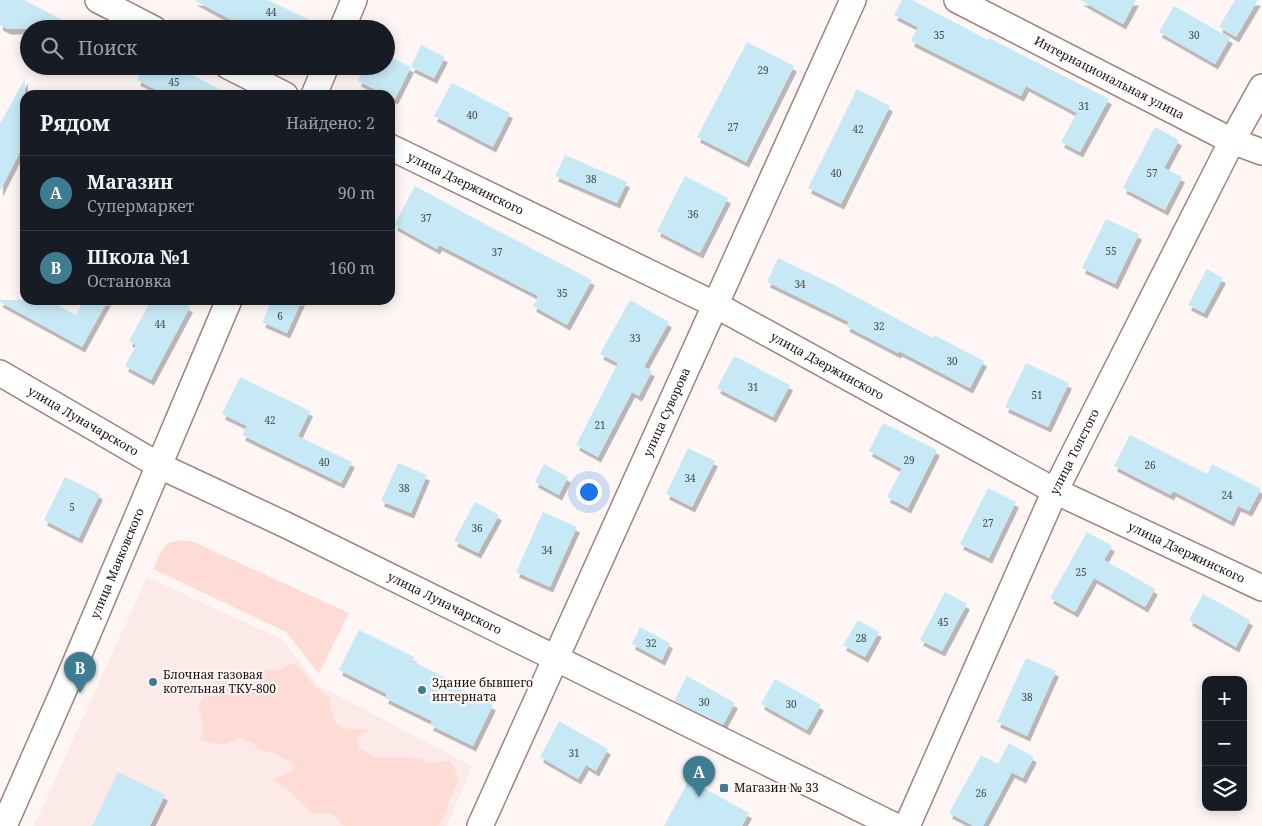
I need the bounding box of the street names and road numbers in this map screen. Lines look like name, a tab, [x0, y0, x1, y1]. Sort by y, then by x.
street label: Интернациональная улица	[1031, 32, 1188, 123]
street label: улица Дзержинского	[405, 148, 527, 219]
street label: улица Дзержинского	[767, 328, 887, 404]
street label: улица Суворова	[639, 365, 694, 459]
street label: улица Луначарского	[25, 382, 142, 460]
street label: улица Толстого	[1046, 406, 1103, 497]
street label: улица Маяковского	[86, 505, 148, 621]
street label: улица Дзержинского	[1125, 517, 1248, 587]
street label: улица Луначарского	[385, 567, 505, 638]

